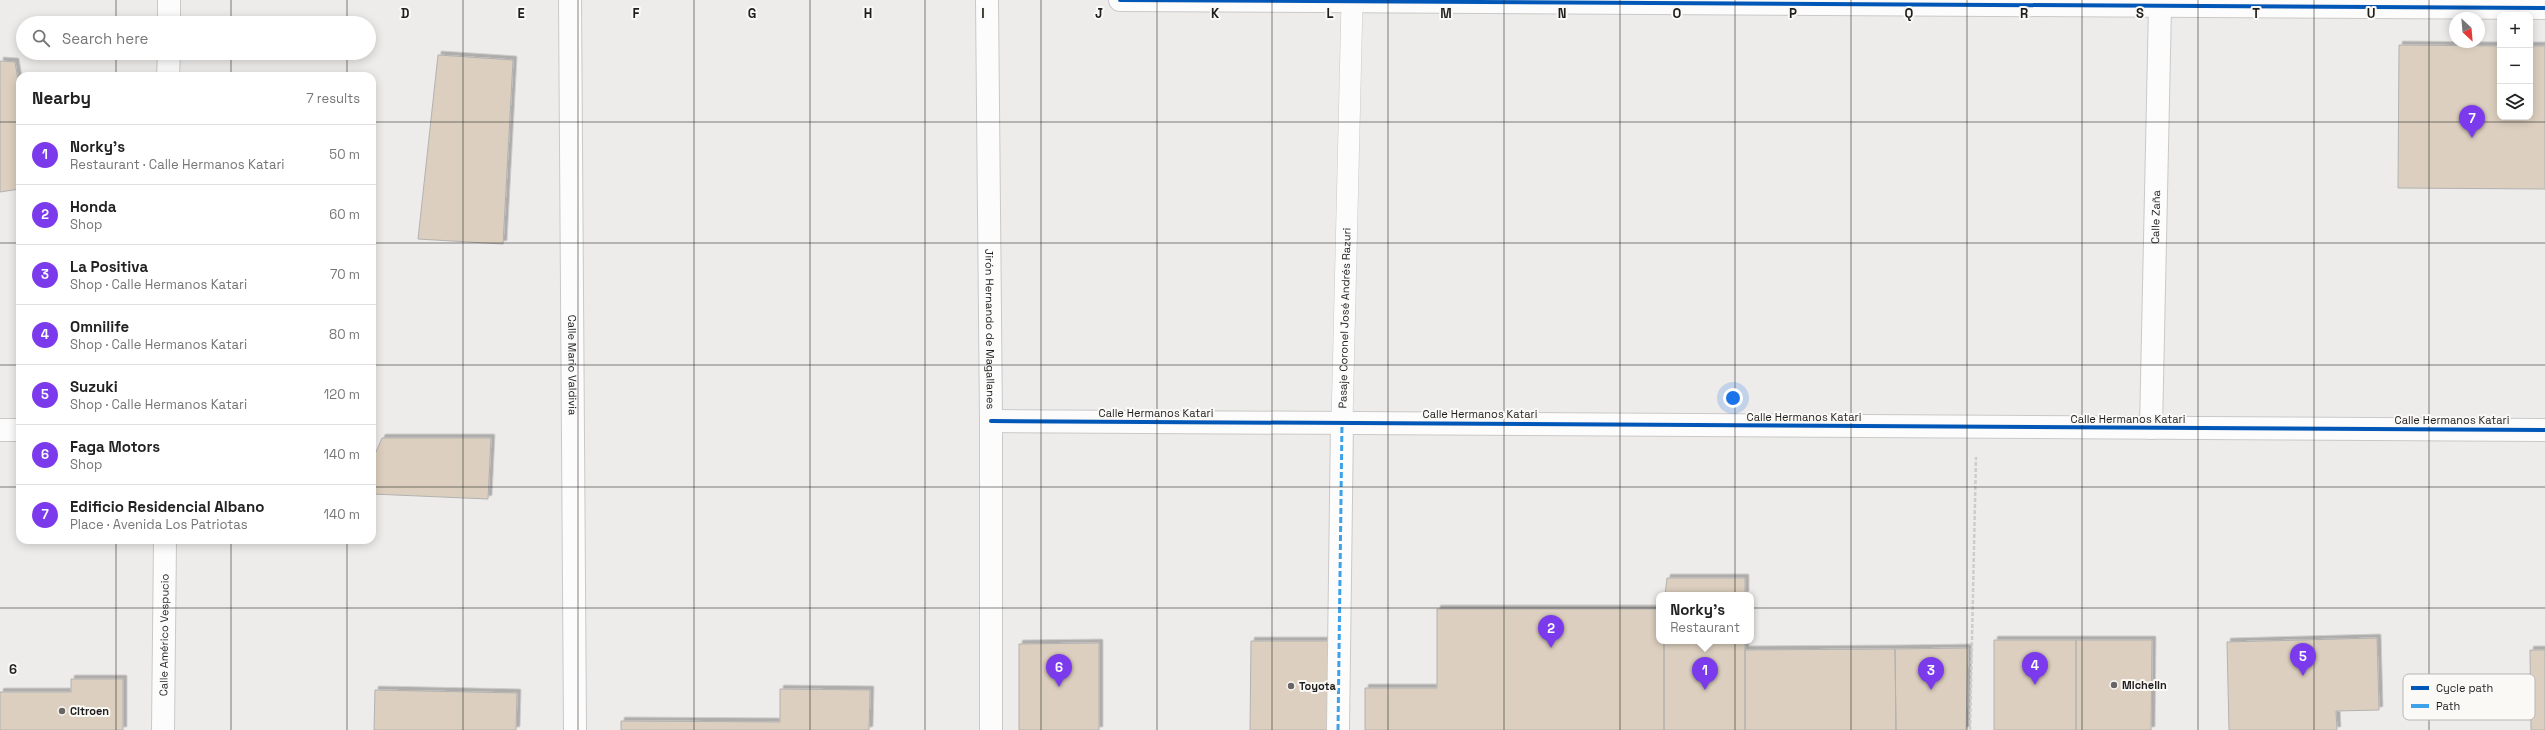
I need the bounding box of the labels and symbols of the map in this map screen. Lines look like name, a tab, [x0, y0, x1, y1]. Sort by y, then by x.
text: D	[401, 5, 410, 22]
text: E	[517, 5, 525, 22]
text: F	[633, 5, 640, 22]
text: G	[748, 5, 756, 22]
text: H	[864, 5, 872, 22]
text: I	[981, 5, 985, 22]
text: J	[1095, 5, 1103, 22]
text: K	[1211, 5, 1220, 22]
text: L	[1326, 5, 1334, 22]
text: M	[1440, 5, 1452, 22]
text: N	[1558, 5, 1566, 22]
text: O	[1673, 5, 1682, 22]
text: P	[1789, 5, 1797, 22]
text: Q	[1905, 5, 1914, 22]
text: R	[2020, 5, 2028, 22]
text: S	[2136, 5, 2144, 22]
text: T	[2252, 5, 2260, 22]
text: U	[2367, 5, 2375, 22]
north arrow	[2449, 12, 2485, 48]
pin: 7	[2459, 105, 2485, 138]
street label: Calle Zaña	[2148, 189, 2163, 244]
street label: Pasaje Coronel José Andrés Razuri	[1335, 227, 1354, 409]
street label: Jirón Hernando de Magallanes	[982, 249, 998, 409]
street label: Calle Mario Valdivia	[565, 315, 580, 416]
your location	[1723, 388, 1743, 408]
street label: Calle Hermanos Katari	[1099, 406, 1214, 420]
street label: Calle Hermanos Katari	[1423, 407, 1538, 421]
street label: Calle Hermanos Katari	[1747, 410, 1862, 424]
street label: Calle Hermanos Katari	[2071, 412, 2186, 426]
street label: Calle Hermanos Katari	[2395, 413, 2510, 427]
street label: Calle Américo Vespucio	[156, 573, 172, 696]
pin: 2	[1538, 615, 1564, 648]
pin: 5	[2290, 643, 2316, 676]
pin: 4	[2022, 652, 2048, 685]
pin: 6	[1046, 654, 1072, 687]
pin: 1	[1692, 657, 1718, 690]
pin: 3	[1918, 657, 1944, 690]
text: 6	[9, 661, 17, 678]
legend	[2403, 674, 2535, 720]
place label: Michelin	[2122, 678, 2167, 692]
place label: Toyota	[1299, 679, 1337, 693]
marker: Michelin	[2109, 680, 2119, 690]
marker: Toyota	[1286, 681, 1296, 691]
text: Cycle path	[2436, 681, 2493, 695]
text: Path	[2436, 699, 2460, 713]
place label: Citroen	[70, 704, 109, 718]
marker: Citroen	[57, 706, 67, 716]

